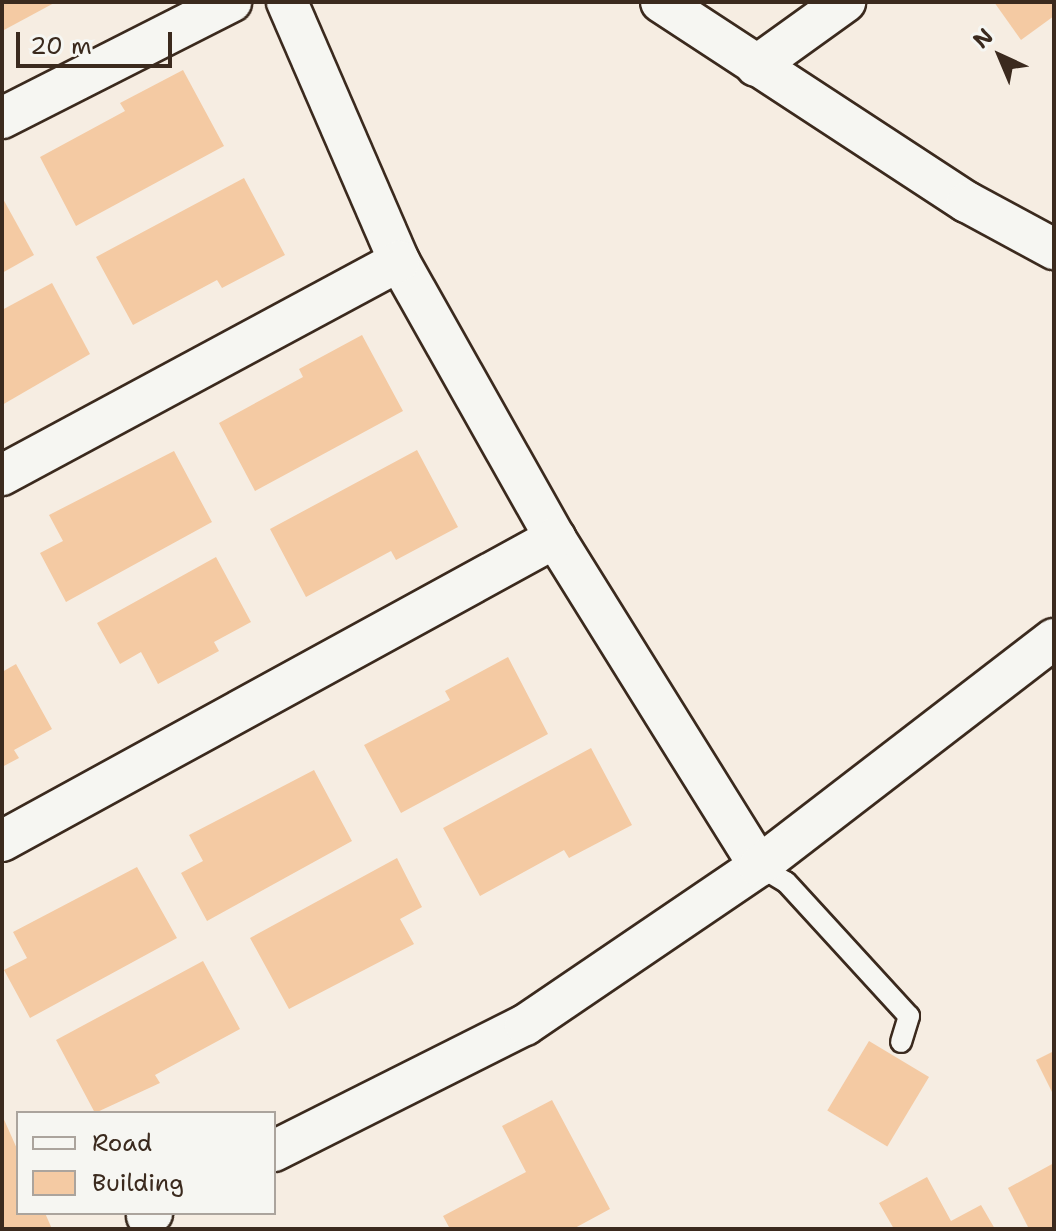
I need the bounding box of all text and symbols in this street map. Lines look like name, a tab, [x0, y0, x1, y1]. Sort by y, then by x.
scale bar	[20, 16, 176, 66]
north arrow	[960, 16, 1040, 96]
text: N	[967, 22, 999, 55]
text: 20 m	[30, 30, 92, 62]
legend	[16, 1111, 276, 1215]
text: Road	[92, 1127, 152, 1159]
text: Building	[92, 1167, 184, 1199]

